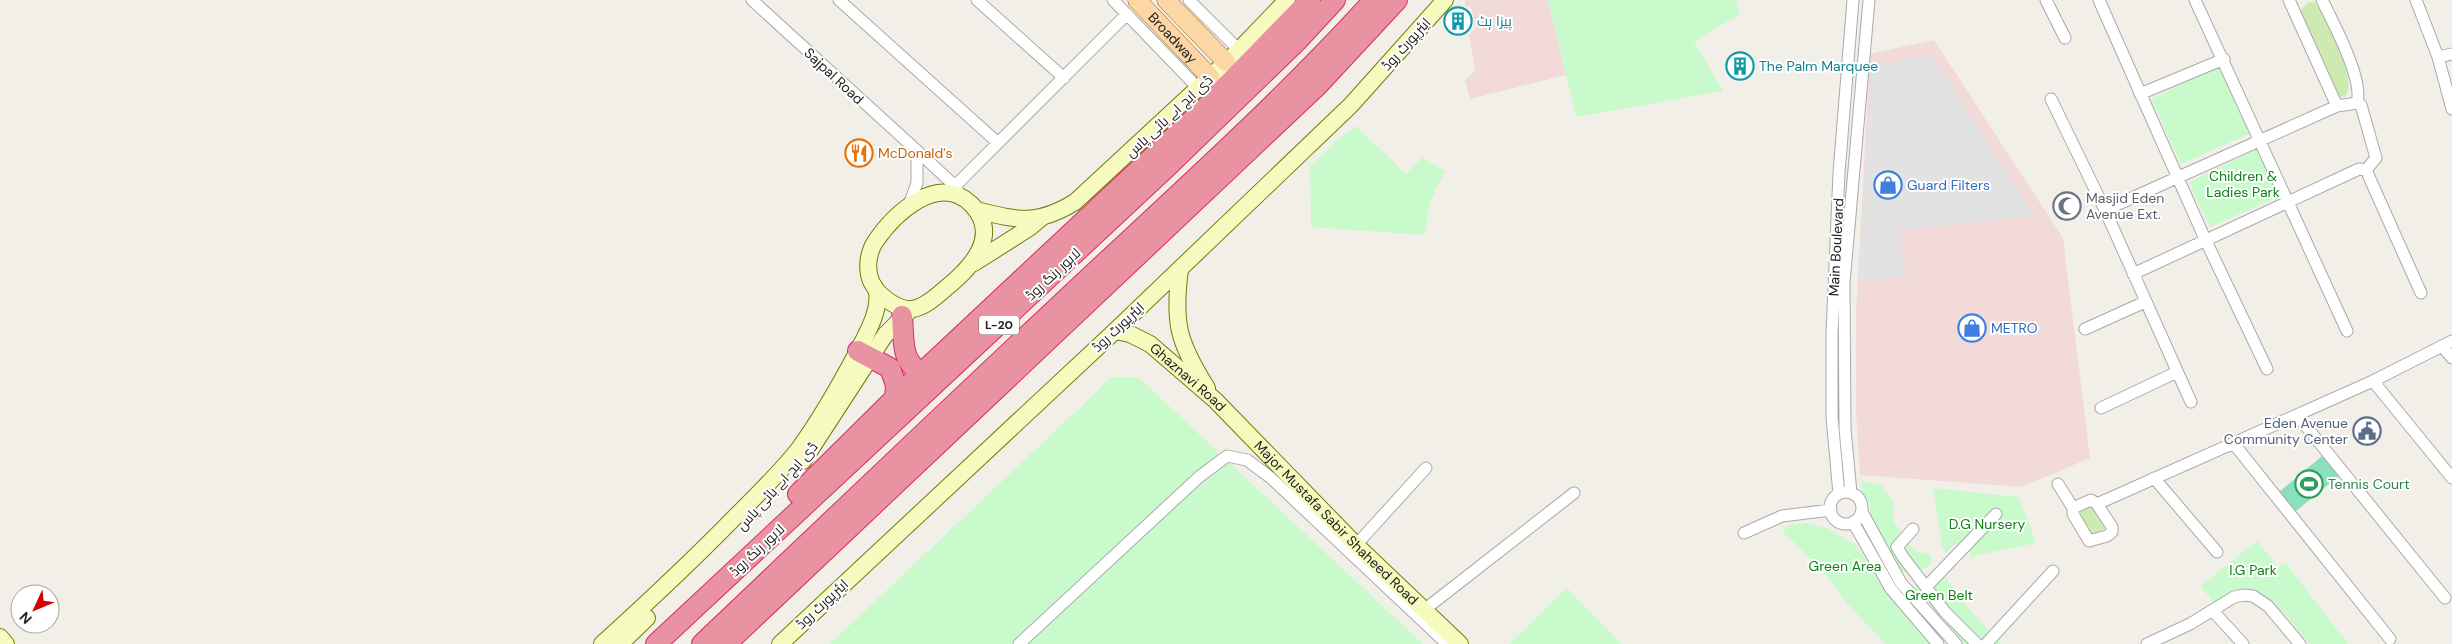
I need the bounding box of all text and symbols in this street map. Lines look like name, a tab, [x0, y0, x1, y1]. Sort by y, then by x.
building icon: پیزا ہٹ	[1443, 6, 1473, 36]
street label: Broadway	[1144, 8, 1201, 67]
place label: پیزا ہٹ	[1477, 12, 1512, 31]
street label: ایئرپورٹ روڈ	[1377, 14, 1435, 75]
street label: Sajpal Road	[800, 44, 868, 108]
building icon: The Palm Marquee	[1725, 51, 1755, 81]
place label: The Palm Marquee	[1759, 57, 1878, 75]
street label: ڈی ایچ اے بائی پاس	[1121, 71, 1217, 162]
restaurant icon: McDonald's	[844, 138, 874, 168]
place label: McDonald's	[878, 144, 953, 162]
park label: Children & Ladies Park	[2206, 167, 2280, 201]
shop icon: Guard Filters	[1873, 170, 1903, 200]
place label: Guard Filters	[1907, 176, 1990, 194]
place label: Masjid Eden Avenue Ext.	[2086, 189, 2164, 223]
mosque icon: Masjid Eden Avenue Ext.	[2052, 191, 2082, 221]
street label: Main Boulevard	[1824, 197, 1848, 297]
street label: لاہور رنگ روڈ	[1022, 244, 1084, 304]
street label: ایئرپورٹ روڈ	[1088, 298, 1149, 357]
shop icon: METRO	[1957, 313, 1987, 343]
road number: L-20	[979, 316, 1019, 334]
place label: METRO	[1991, 319, 2038, 337]
street label: Ghaznavi Road	[1146, 339, 1230, 415]
place label: Eden Avenue Community Center	[2224, 414, 2348, 448]
public building icon: Eden Avenue Community Center	[2352, 416, 2382, 446]
street label: Major Mustafa Sabir Shaheed Road	[1250, 437, 1422, 609]
street label: ڈی ایچ اے بائی پاس	[732, 438, 822, 535]
sports icon: Tennis Court	[2294, 469, 2324, 499]
place label: Tennis Court	[2328, 475, 2410, 493]
park label: D.G Nursery	[1949, 515, 2026, 533]
street label: لاہور رنگ روڈ	[726, 520, 788, 580]
park label: Green Area	[1809, 557, 1881, 575]
park label: I.G Park	[2229, 561, 2277, 579]
street label: ایئرپورٹ روڈ	[792, 575, 853, 634]
north arrow	[10, 584, 60, 634]
park label: Green Belt	[1905, 586, 1973, 604]
text: N	[16, 608, 36, 628]

